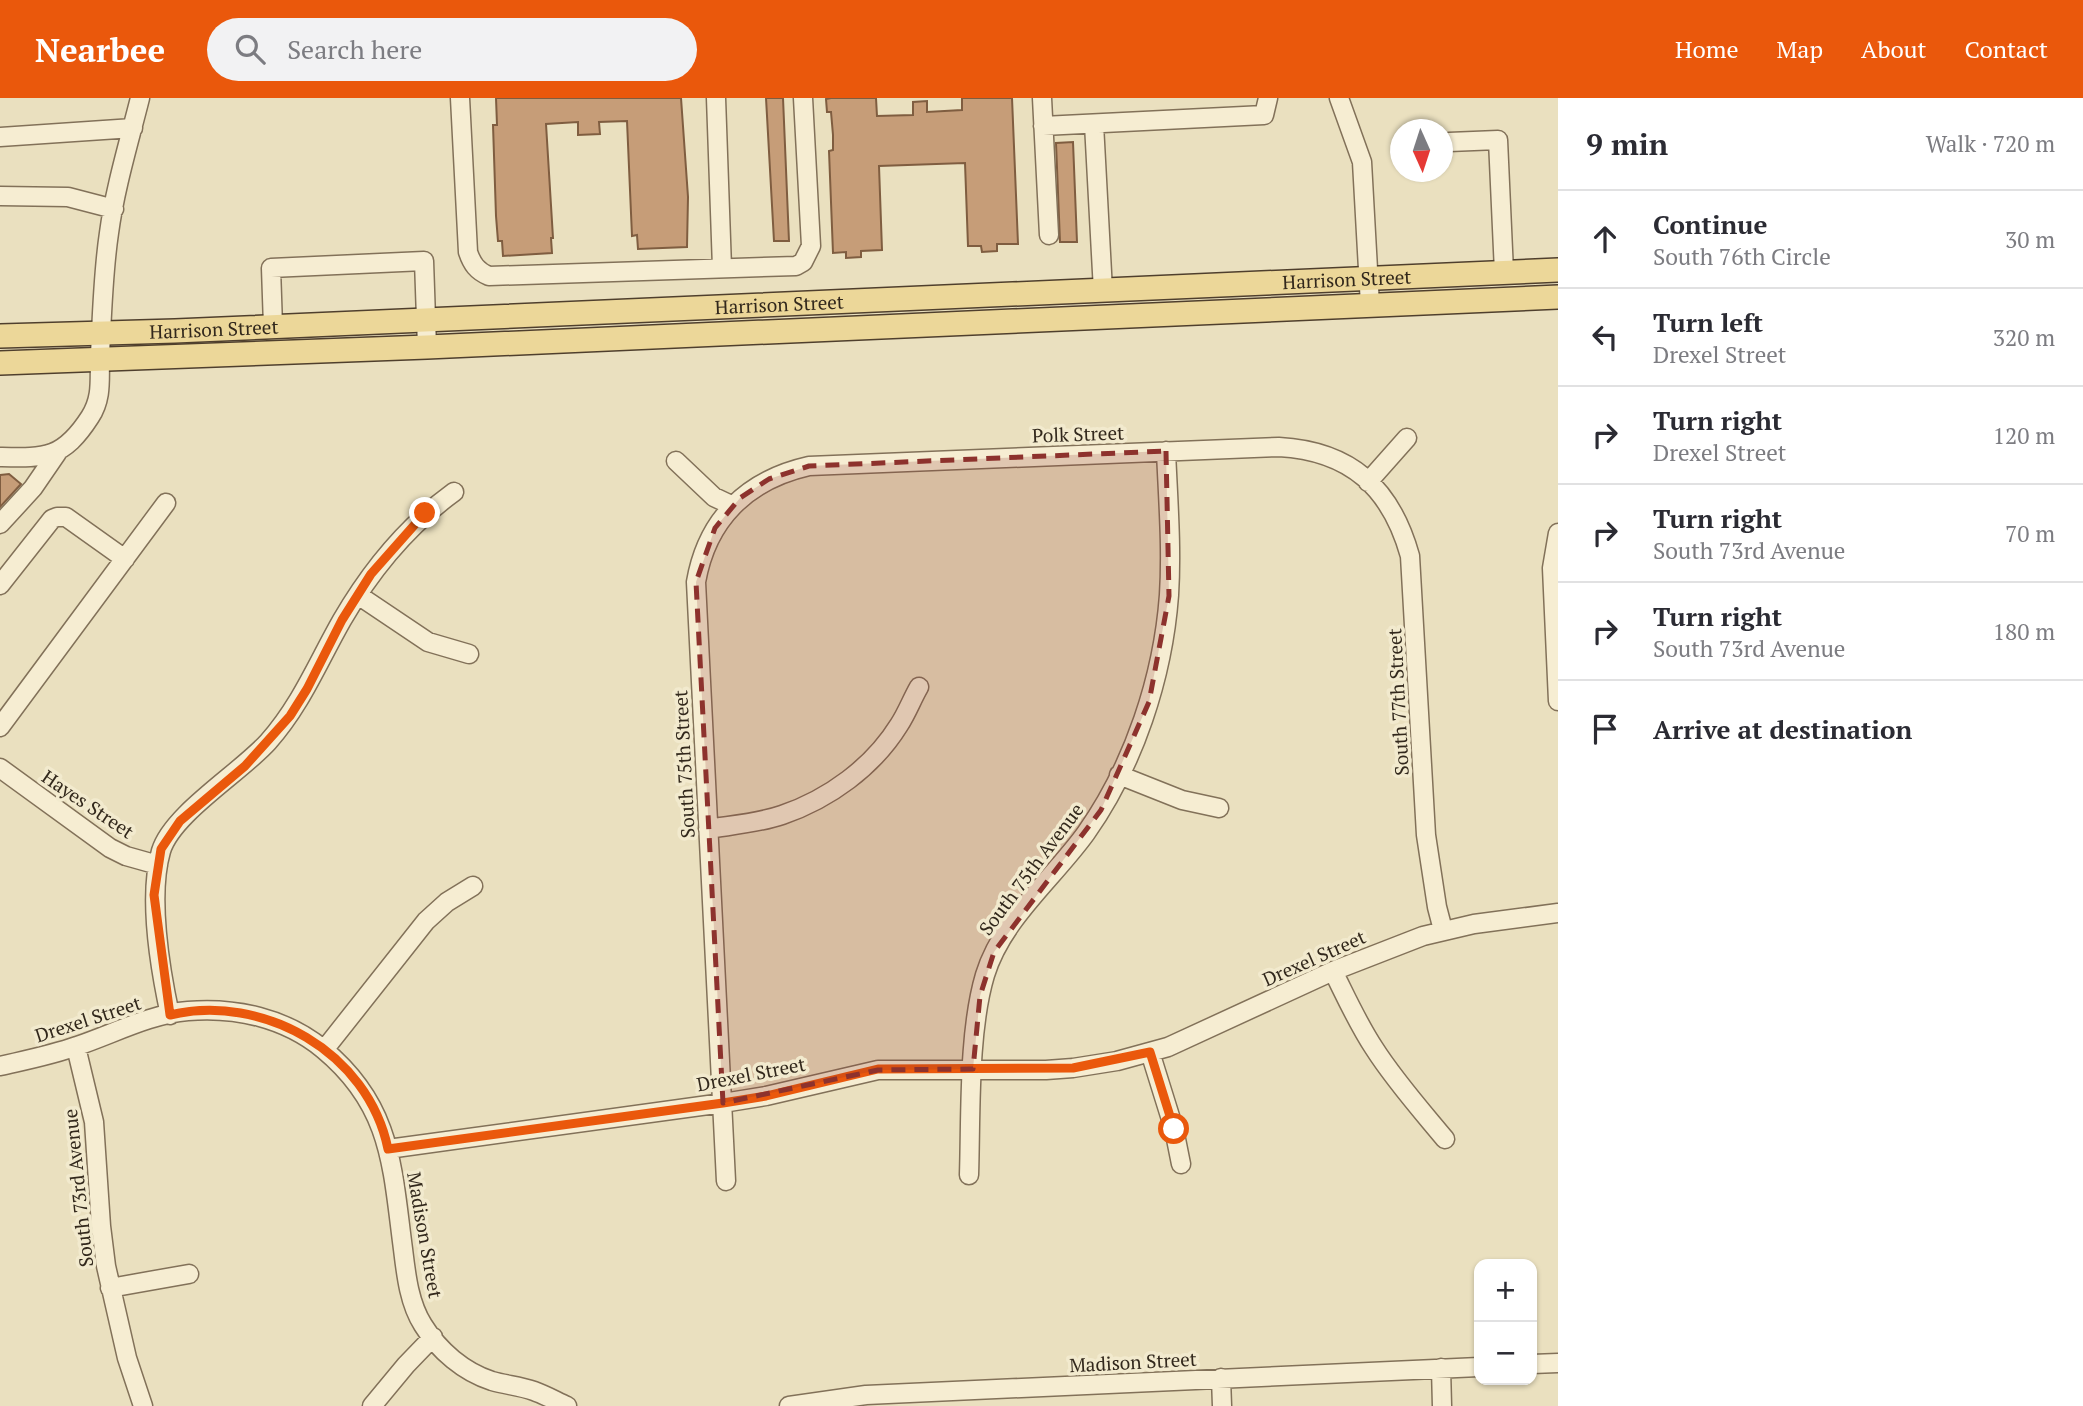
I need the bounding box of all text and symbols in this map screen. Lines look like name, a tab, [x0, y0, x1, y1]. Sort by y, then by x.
search box	[207, 18, 697, 81]
text: Nearbee	[35, 28, 165, 71]
icon: search	[231, 30, 269, 68]
text: Search here	[287, 32, 422, 66]
text: Home	[1675, 33, 1739, 65]
text: Map	[1777, 33, 1823, 65]
text: About	[1861, 33, 1927, 65]
text: Contact	[1965, 33, 2048, 65]
north arrow	[1390, 119, 1453, 182]
text: 9 min	[1586, 124, 1668, 164]
text: Walk · 720 m	[1926, 128, 2055, 159]
text: Continue	[1653, 207, 1767, 241]
icon: ahead	[1586, 220, 1624, 258]
text: 30 m	[2005, 224, 2055, 255]
text: South 76th Circle	[1653, 241, 1831, 272]
street label: Harrison Street	[1282, 263, 1412, 294]
street label: Harrison Street	[714, 289, 844, 319]
text: Turn left	[1653, 305, 1763, 339]
street label: Harrison Street	[149, 313, 279, 344]
icon: left	[1586, 318, 1624, 356]
text: 320 m	[1993, 322, 2055, 353]
text: Drexel Street	[1653, 339, 1786, 370]
text: Turn right	[1653, 403, 1782, 437]
icon: right	[1586, 416, 1624, 454]
street label: Polk Street	[1032, 419, 1124, 448]
text: 120 m	[1993, 420, 2055, 451]
text: Drexel Street	[1653, 437, 1786, 468]
route end	[409, 497, 440, 528]
text: Turn right	[1653, 501, 1782, 535]
icon: right	[1586, 514, 1624, 552]
text: 70 m	[2005, 518, 2055, 549]
text: South 73rd Avenue	[1653, 535, 1845, 566]
text: Turn right	[1653, 599, 1782, 633]
icon: right	[1586, 612, 1624, 650]
text: 180 m	[1993, 616, 2055, 647]
street label: South 77th Street	[1381, 628, 1414, 776]
text: South 73rd Avenue	[1653, 633, 1845, 664]
street label: South 75th Street	[667, 689, 700, 839]
icon: arrive	[1586, 710, 1624, 748]
text: Arrive at destination	[1653, 712, 1912, 746]
street label: Hayes Street	[37, 764, 139, 844]
street label: South 75th Avenue	[973, 798, 1089, 940]
street label: Drexel Street	[1258, 924, 1369, 991]
street label: Drexel Street	[32, 990, 144, 1047]
street label: Drexel Street	[694, 1051, 807, 1096]
street label: South 73rd Avenue	[57, 1108, 98, 1268]
route start	[1158, 1113, 1189, 1144]
street label: Madison Street	[402, 1170, 449, 1300]
map controls	[1474, 1259, 1537, 1385]
button: +	[1474, 1259, 1537, 1322]
button: −	[1474, 1322, 1537, 1385]
street label: Madison Street	[1069, 1346, 1197, 1377]

